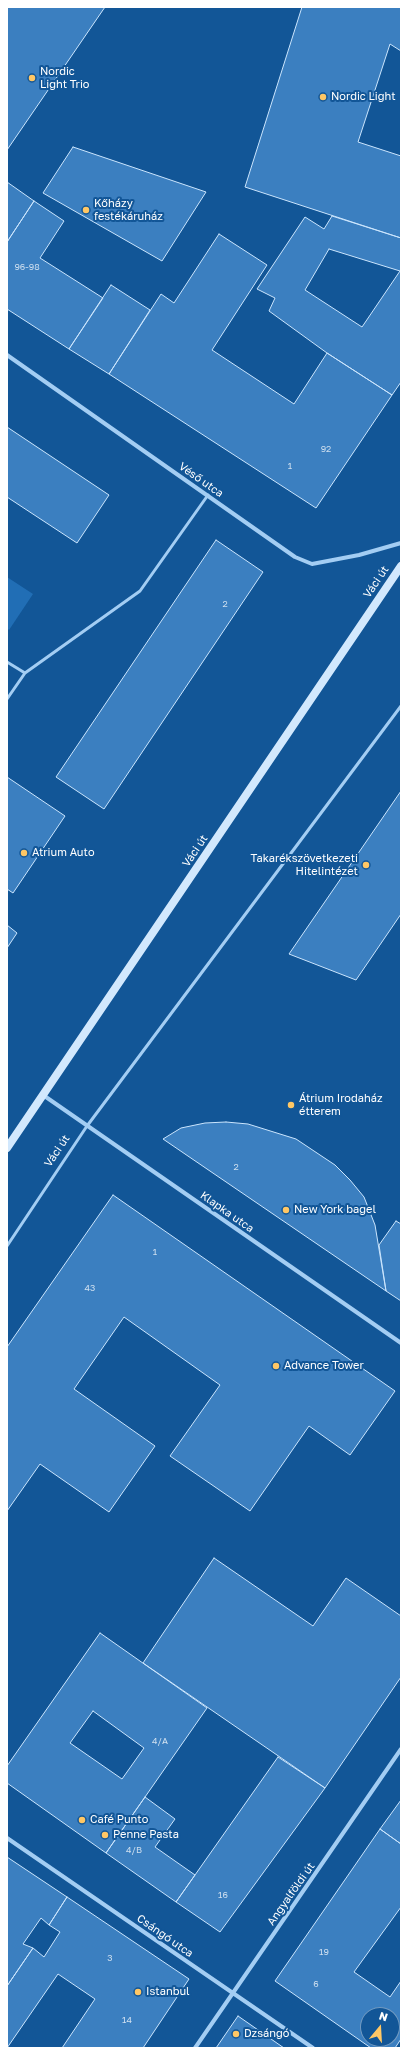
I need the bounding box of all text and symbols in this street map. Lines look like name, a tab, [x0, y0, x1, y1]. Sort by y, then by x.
place label: Nordic Light Trio	[40, 65, 89, 91]
marker: Nordic Light Trio	[27, 73, 37, 83]
place label: Nordic Light	[331, 90, 396, 104]
marker: Nordic Light	[318, 92, 328, 102]
place label: Kőházy festékáruház	[94, 197, 163, 223]
marker: Kőházy festékáruház	[81, 205, 91, 215]
house number: 96-98	[14, 262, 40, 272]
house number: 92	[321, 444, 331, 454]
street label: Véső utca	[176, 460, 226, 500]
house number: 1	[288, 461, 292, 471]
street label: Váci út	[361, 564, 391, 600]
house number: 2	[222, 599, 228, 609]
street label: Váci út	[180, 833, 210, 869]
place label: Atrium Auto	[32, 846, 95, 860]
marker: Atrium Auto	[19, 848, 29, 858]
place label: Takarékszövetkezeti Hitelintézet	[251, 852, 358, 878]
marker: Takarékszövetkezeti Hitelintézet	[361, 860, 371, 870]
place label: Átrium Irodaház étterem	[299, 1092, 383, 1118]
marker: Átrium Irodaház étterem	[286, 1100, 296, 1110]
street label: Váci út	[42, 1133, 72, 1169]
house number: 2	[233, 1162, 239, 1172]
street label: Klapka utca	[198, 1189, 256, 1235]
place label: New York bagel	[294, 1203, 376, 1217]
marker: New York bagel	[281, 1205, 291, 1215]
house number: 1	[153, 1247, 157, 1257]
house number: 43	[85, 1283, 95, 1293]
place label: Advance Tower	[284, 1359, 364, 1373]
marker: Advance Tower	[271, 1361, 281, 1371]
house number: 4/A	[152, 1736, 168, 1746]
place label: Café Punto	[90, 1813, 148, 1827]
marker: Café Punto	[77, 1815, 87, 1825]
place label: Penne Pasta	[113, 1828, 179, 1842]
marker: Penne Pasta	[100, 1830, 110, 1840]
house number: 4/B	[126, 1845, 142, 1855]
street label: Angyalföldi út	[264, 1860, 318, 1928]
house number: 16	[218, 1890, 228, 1900]
street label: Csángó utca	[134, 1912, 196, 1960]
house number: 19	[319, 1947, 329, 1957]
house number: 3	[107, 1953, 113, 1963]
house number: 6	[313, 1979, 319, 1989]
place label: Istanbul	[146, 1985, 190, 1999]
marker: Istanbul	[133, 1987, 143, 1997]
north arrow	[360, 2007, 400, 2047]
text: N	[378, 2009, 390, 2024]
house number: 14	[122, 2015, 132, 2025]
place label: Dzsángó	[244, 2027, 289, 2041]
marker: Dzsángó	[231, 2029, 241, 2039]

